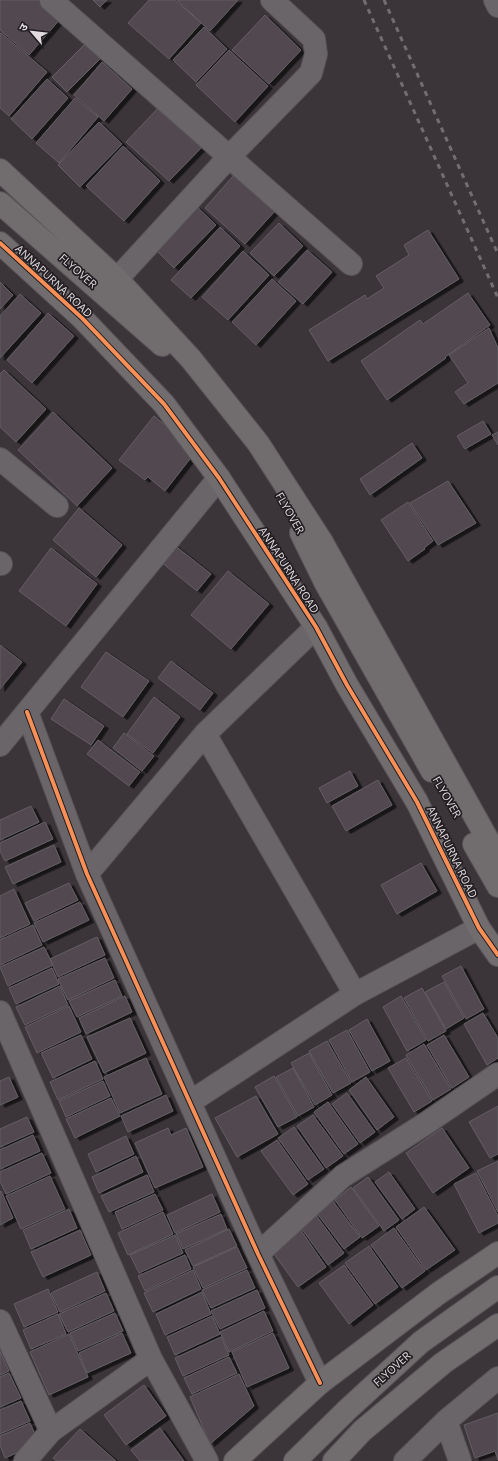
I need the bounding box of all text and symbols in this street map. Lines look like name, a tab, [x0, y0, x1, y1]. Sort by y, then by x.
north arrow	[12, 12, 52, 52]
text: उ	[15, 20, 31, 33]
street label: ANNAPURNA ROAD	[13, 241, 96, 320]
street label: FLYOVER	[56, 250, 101, 291]
street label: FLYOVER	[273, 489, 308, 536]
street label: ANNAPURNA ROAD	[256, 524, 323, 616]
street label: FLYOVER	[430, 773, 465, 820]
street label: ANNAPURNA ROAD	[424, 803, 481, 900]
street label: FLYOVER	[370, 1348, 414, 1389]

